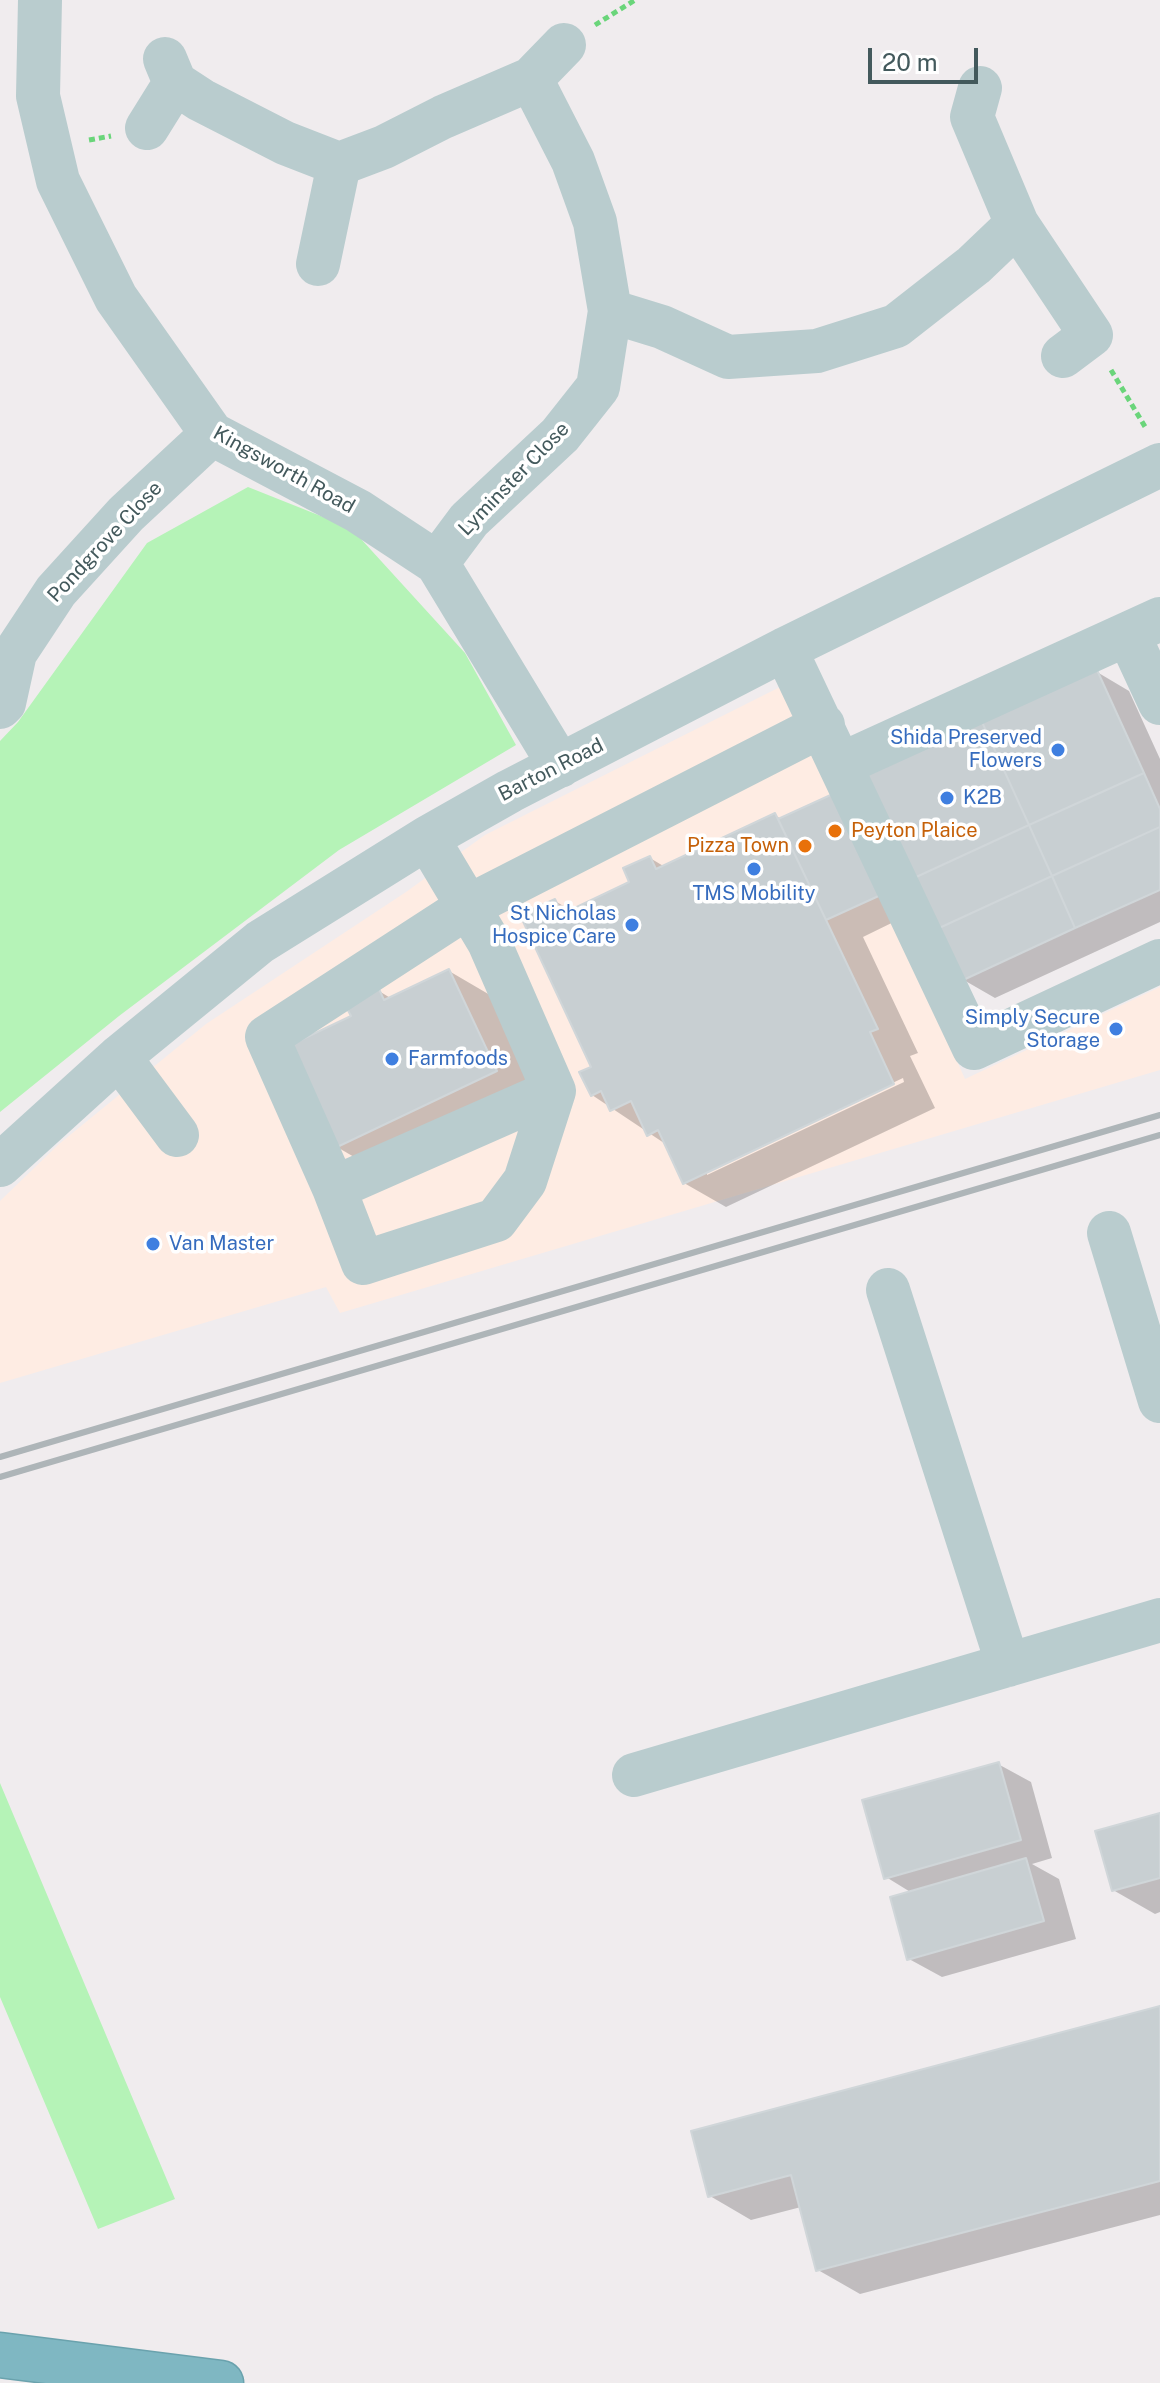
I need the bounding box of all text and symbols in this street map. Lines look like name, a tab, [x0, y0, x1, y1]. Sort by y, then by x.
scale bar	[872, 32, 982, 82]
text: 20 m	[882, 48, 938, 76]
street label: Lyminster Close	[454, 417, 574, 541]
street label: Kingsworth Road	[209, 421, 359, 519]
street label: Pondgrove Close	[43, 477, 167, 607]
place label: Shida Preserved Flowers	[890, 726, 1042, 773]
street label: Barton Road	[495, 733, 607, 807]
marker: Shida Preserved Flowers	[1049, 741, 1067, 759]
place label: K2B	[963, 786, 1002, 810]
marker: K2B	[938, 789, 956, 807]
place label: Peyton Plaice	[851, 819, 978, 843]
marker: Peyton Plaice	[826, 822, 844, 840]
place label: Pizza Town	[687, 834, 789, 858]
marker: Pizza Town	[796, 837, 814, 855]
marker: TMS Mobility	[745, 860, 763, 878]
place label: TMS Mobility	[692, 882, 816, 906]
place label: St Nicholas Hospice Care	[492, 902, 616, 949]
marker: St Nicholas Hospice Care	[623, 916, 641, 934]
place label: Simply Secure Storage	[965, 1006, 1100, 1053]
marker: Simply Secure Storage	[1107, 1020, 1125, 1038]
place label: Farmfoods	[408, 1047, 508, 1071]
marker: Farmfoods	[383, 1050, 401, 1068]
place label: Van Master	[169, 1232, 274, 1256]
marker: Van Master	[144, 1235, 162, 1253]

